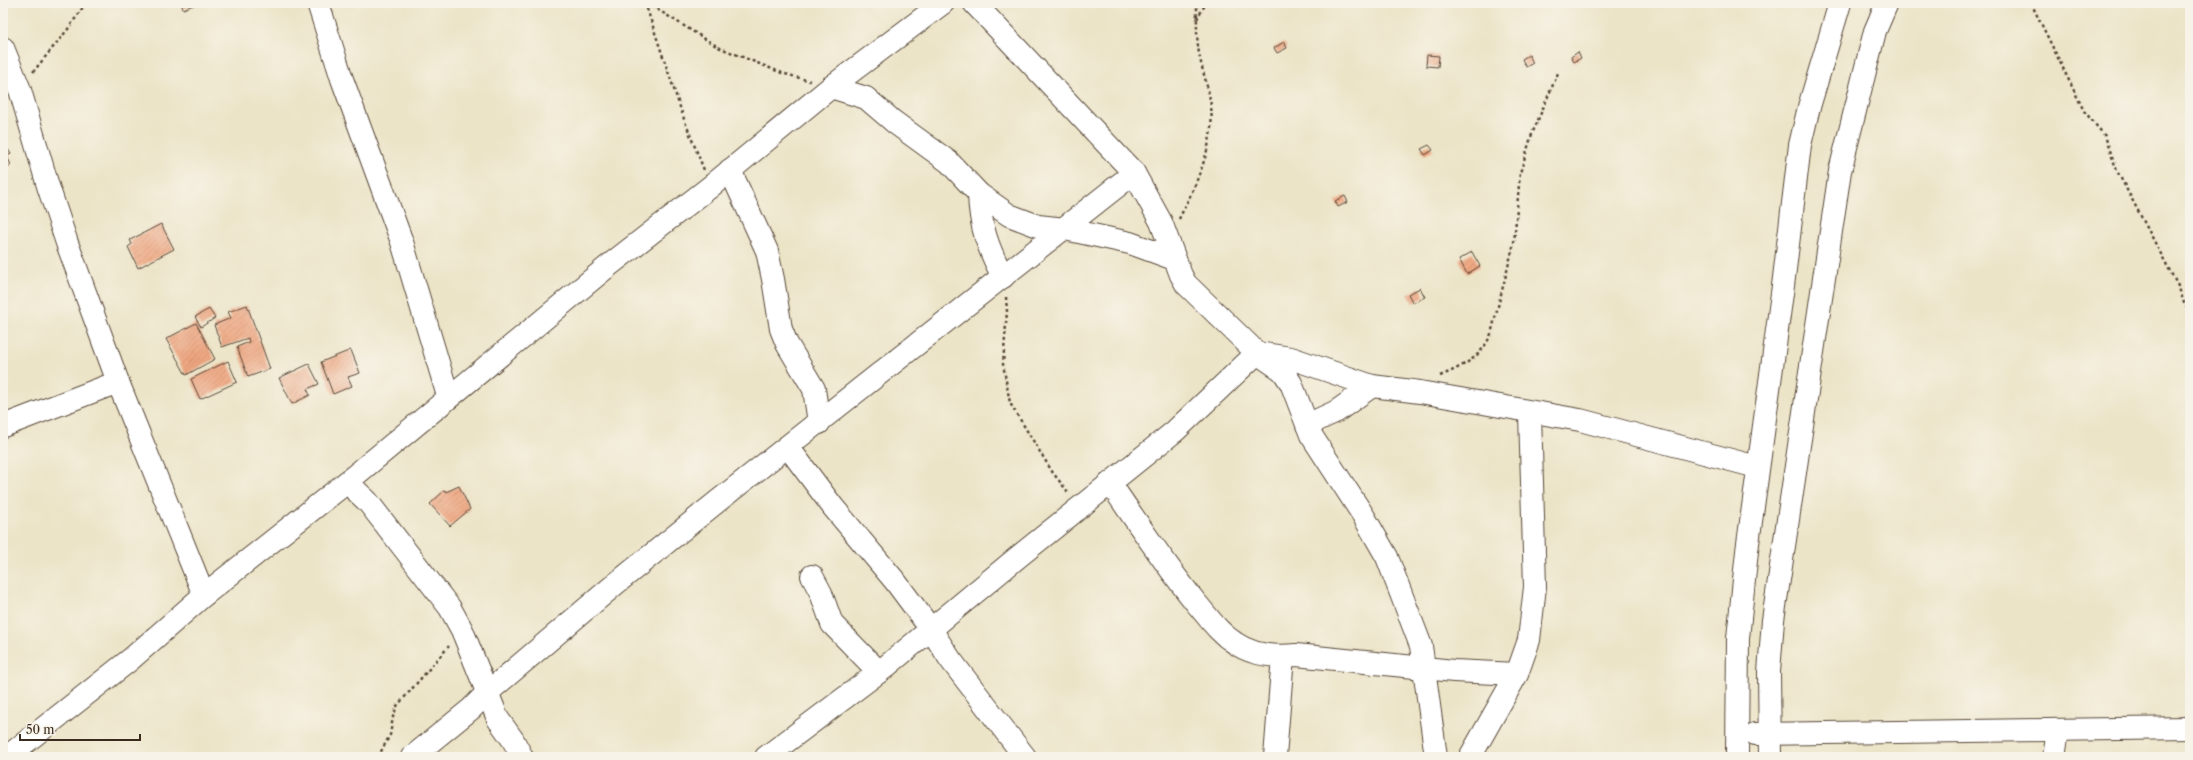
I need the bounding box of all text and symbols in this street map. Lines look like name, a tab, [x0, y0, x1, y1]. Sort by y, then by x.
scale bar	[20, 716, 140, 742]
text: 50 m	[26, 722, 55, 737]

